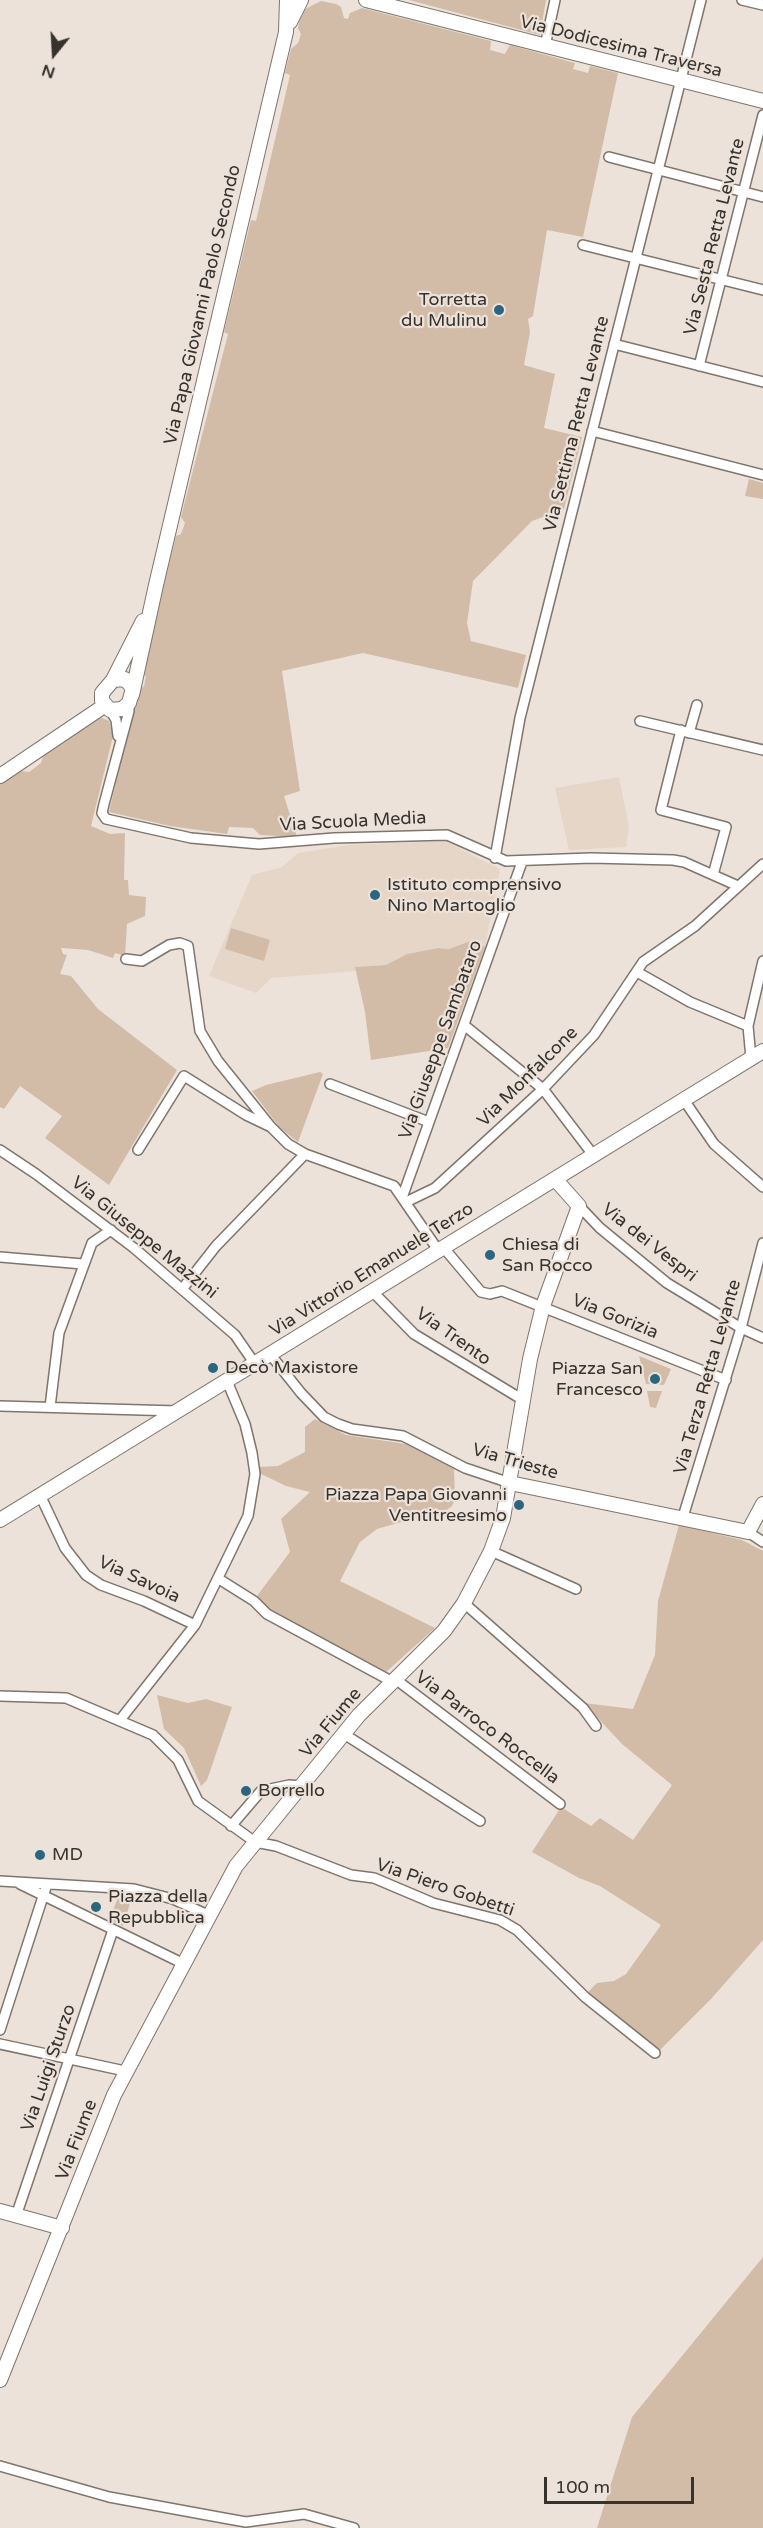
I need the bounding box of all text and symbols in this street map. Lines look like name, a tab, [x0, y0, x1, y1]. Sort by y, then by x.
street label: Via Dodicesima Traversa	[518, 11, 724, 83]
north arrow	[24, 24, 84, 84]
text: N	[39, 60, 58, 83]
street label: Via Sesta Retta Levante	[680, 136, 750, 338]
street label: Via Papa Giovanni Paolo Secondo	[160, 163, 246, 447]
place label: Torretta du Mulinu	[401, 289, 487, 332]
marker: Torretta du Mulinu	[492, 303, 506, 317]
street label: Via Settima Retta Levante	[540, 314, 614, 534]
street label: Via Scuola Media	[279, 807, 427, 837]
place label: Istituto comprensivo Nino Martoglio	[387, 874, 562, 916]
marker: Istituto comprensivo Nino Martoglio	[368, 888, 382, 902]
street label: Via Giuseppe Sambataro	[395, 937, 487, 1143]
street label: Via Monfalcone	[473, 1022, 583, 1132]
street label: Via Giuseppe Mazzini	[66, 1172, 222, 1304]
street label: Via Vittorio Emanuele Terzo	[266, 1198, 478, 1342]
street label: Via dei Vespri	[597, 1199, 701, 1287]
place label: Chiesa di San Rocco	[502, 1234, 593, 1276]
marker: Chiesa di San Rocco	[483, 1248, 497, 1262]
street label: Via Terza Retta Levante	[670, 1277, 746, 1477]
street label: Via Gorizia	[569, 1290, 661, 1344]
street label: Via Trento	[411, 1303, 495, 1371]
place label: Decò Maxistore	[225, 1357, 358, 1379]
place label: Piazza San Francesco	[552, 1358, 643, 1400]
marker: Decò Maxistore	[206, 1361, 220, 1375]
marker: Piazza San Francesco	[648, 1372, 662, 1386]
street label: Via Trieste	[469, 1439, 561, 1485]
place label: Piazza Papa Giovanni Ventitreesimo	[325, 1484, 507, 1526]
marker: Piazza Papa Giovanni Ventitreesimo	[512, 1498, 526, 1512]
street label: Via Savoia	[95, 1552, 183, 1608]
street label: Via Parroco Roccella	[411, 1667, 563, 1789]
street label: Via Fiume	[296, 1684, 366, 1762]
place label: Borrello	[258, 1780, 325, 1802]
marker: Borrello	[239, 1784, 253, 1798]
place label: MD	[52, 1844, 83, 1866]
marker: MD	[33, 1848, 47, 1862]
street label: Via Piero Gobetti	[373, 1854, 517, 1922]
place label: Piazza della Repubblica	[108, 1886, 208, 1928]
marker: Piazza della Repubblica	[89, 1900, 103, 1914]
street label: Via Luigi Sturzo	[17, 2001, 81, 2135]
street label: Via Fiume	[52, 2097, 102, 2183]
scale bar	[547, 2465, 697, 2503]
text: 100 m	[555, 2476, 610, 2498]

